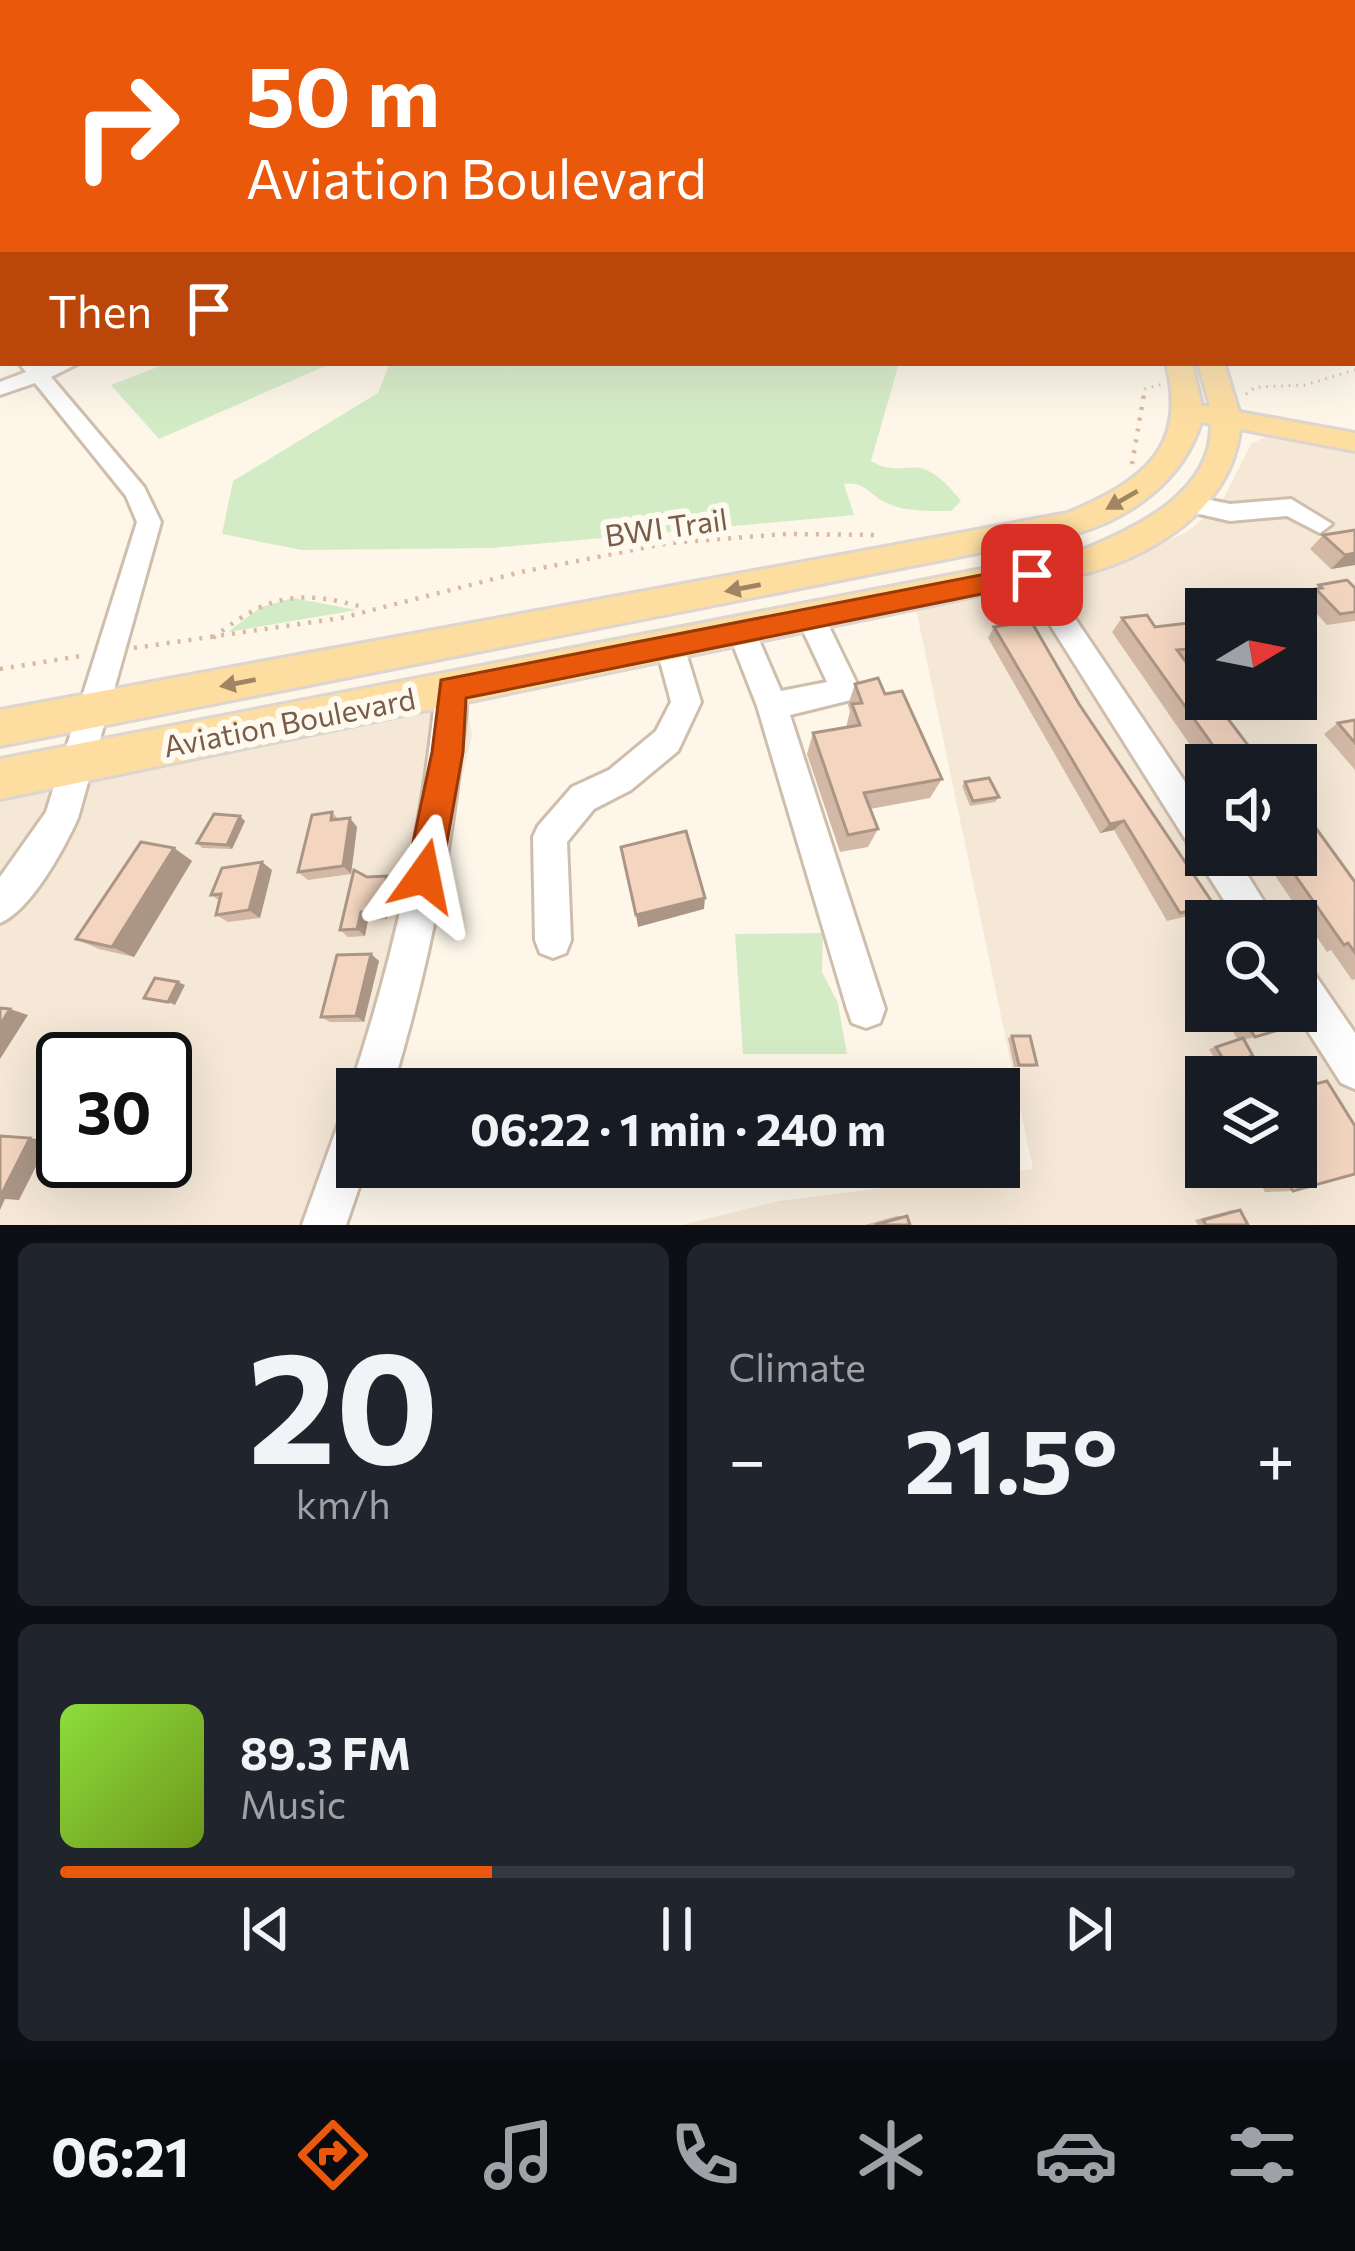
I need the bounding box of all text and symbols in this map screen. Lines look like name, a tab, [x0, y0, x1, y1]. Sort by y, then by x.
text: 50 m	[246, 42, 440, 144]
icon: right	[48, 48, 204, 204]
text: Aviation Boulevard	[246, 144, 707, 210]
icon: arrive	[176, 276, 242, 342]
text: Then	[48, 282, 152, 337]
one-way arrow	[1105, 489, 1139, 510]
street label: BWI Trail	[602, 499, 730, 553]
pin	[981, 524, 1083, 626]
icon: arrive	[999, 542, 1065, 608]
one-way arrow	[724, 579, 762, 598]
north arrow	[1185, 588, 1317, 720]
map controls	[1185, 588, 1317, 1188]
one-way arrow	[219, 674, 256, 693]
street label: Aviation Boulevard	[160, 678, 418, 764]
button: sound	[1185, 744, 1317, 876]
position arrow	[361, 813, 487, 939]
button: search	[1185, 900, 1317, 1032]
speed limit sign: 30	[36, 1032, 192, 1188]
button: layers	[1185, 1056, 1317, 1188]
text: 06:22 · 1 min · 240 m	[470, 1100, 886, 1155]
text: 20	[248, 1305, 439, 1496]
text: Climate	[729, 1342, 866, 1390]
text: 21.5°	[904, 1402, 1118, 1513]
text: −	[729, 1417, 766, 1498]
text: +	[1256, 1417, 1295, 1498]
text: km/h	[296, 1479, 391, 1527]
text: 89.3 FM	[240, 1724, 411, 1779]
text: Music	[240, 1779, 346, 1827]
icon: previous	[233, 1896, 299, 1962]
icon: pause	[644, 1896, 710, 1962]
icon: next	[1056, 1896, 1122, 1962]
icon: directions	[291, 2113, 375, 2197]
icon: music	[477, 2113, 561, 2197]
icon: phone	[663, 2113, 747, 2197]
icon: climate	[849, 2113, 933, 2197]
icon: car	[1034, 2113, 1118, 2197]
icon: filters	[1220, 2113, 1304, 2197]
text: 06:21	[51, 2122, 190, 2188]

